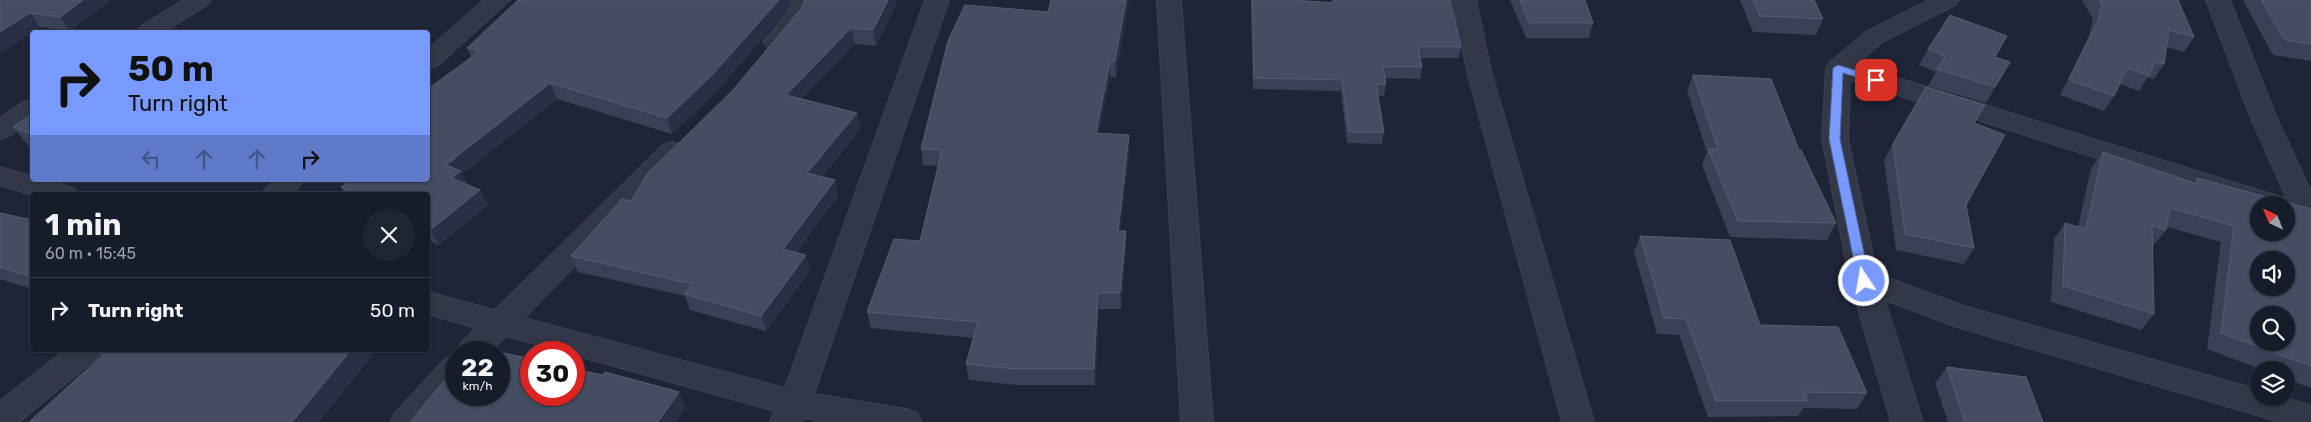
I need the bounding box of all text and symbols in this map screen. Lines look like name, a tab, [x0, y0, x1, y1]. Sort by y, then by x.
text: 50 m	[128, 48, 214, 90]
icon: right	[45, 50, 110, 115]
pin	[1855, 59, 1897, 101]
icon: arrive	[1862, 66, 1890, 94]
text: Turn right	[128, 90, 228, 117]
icon: left	[137, 145, 165, 173]
icon: ahead	[190, 145, 218, 173]
icon: ahead	[243, 145, 271, 173]
icon: right	[296, 145, 324, 173]
north arrow	[2250, 196, 2295, 241]
map controls	[2250, 196, 2295, 406]
text: 1 min	[45, 207, 122, 243]
button: close	[363, 209, 415, 261]
text: 60 m · 15:45	[45, 244, 136, 263]
button: sound	[2250, 251, 2295, 296]
position arrow	[1837, 254, 1889, 306]
icon: right	[45, 296, 73, 324]
text: Turn right	[88, 299, 183, 322]
text: 50 m	[370, 299, 415, 322]
button: search	[2250, 306, 2295, 351]
speed limit sign: 30	[520, 341, 585, 406]
text: 22	[461, 353, 494, 382]
button: layers	[2250, 361, 2295, 406]
text: km/h	[463, 379, 492, 393]

